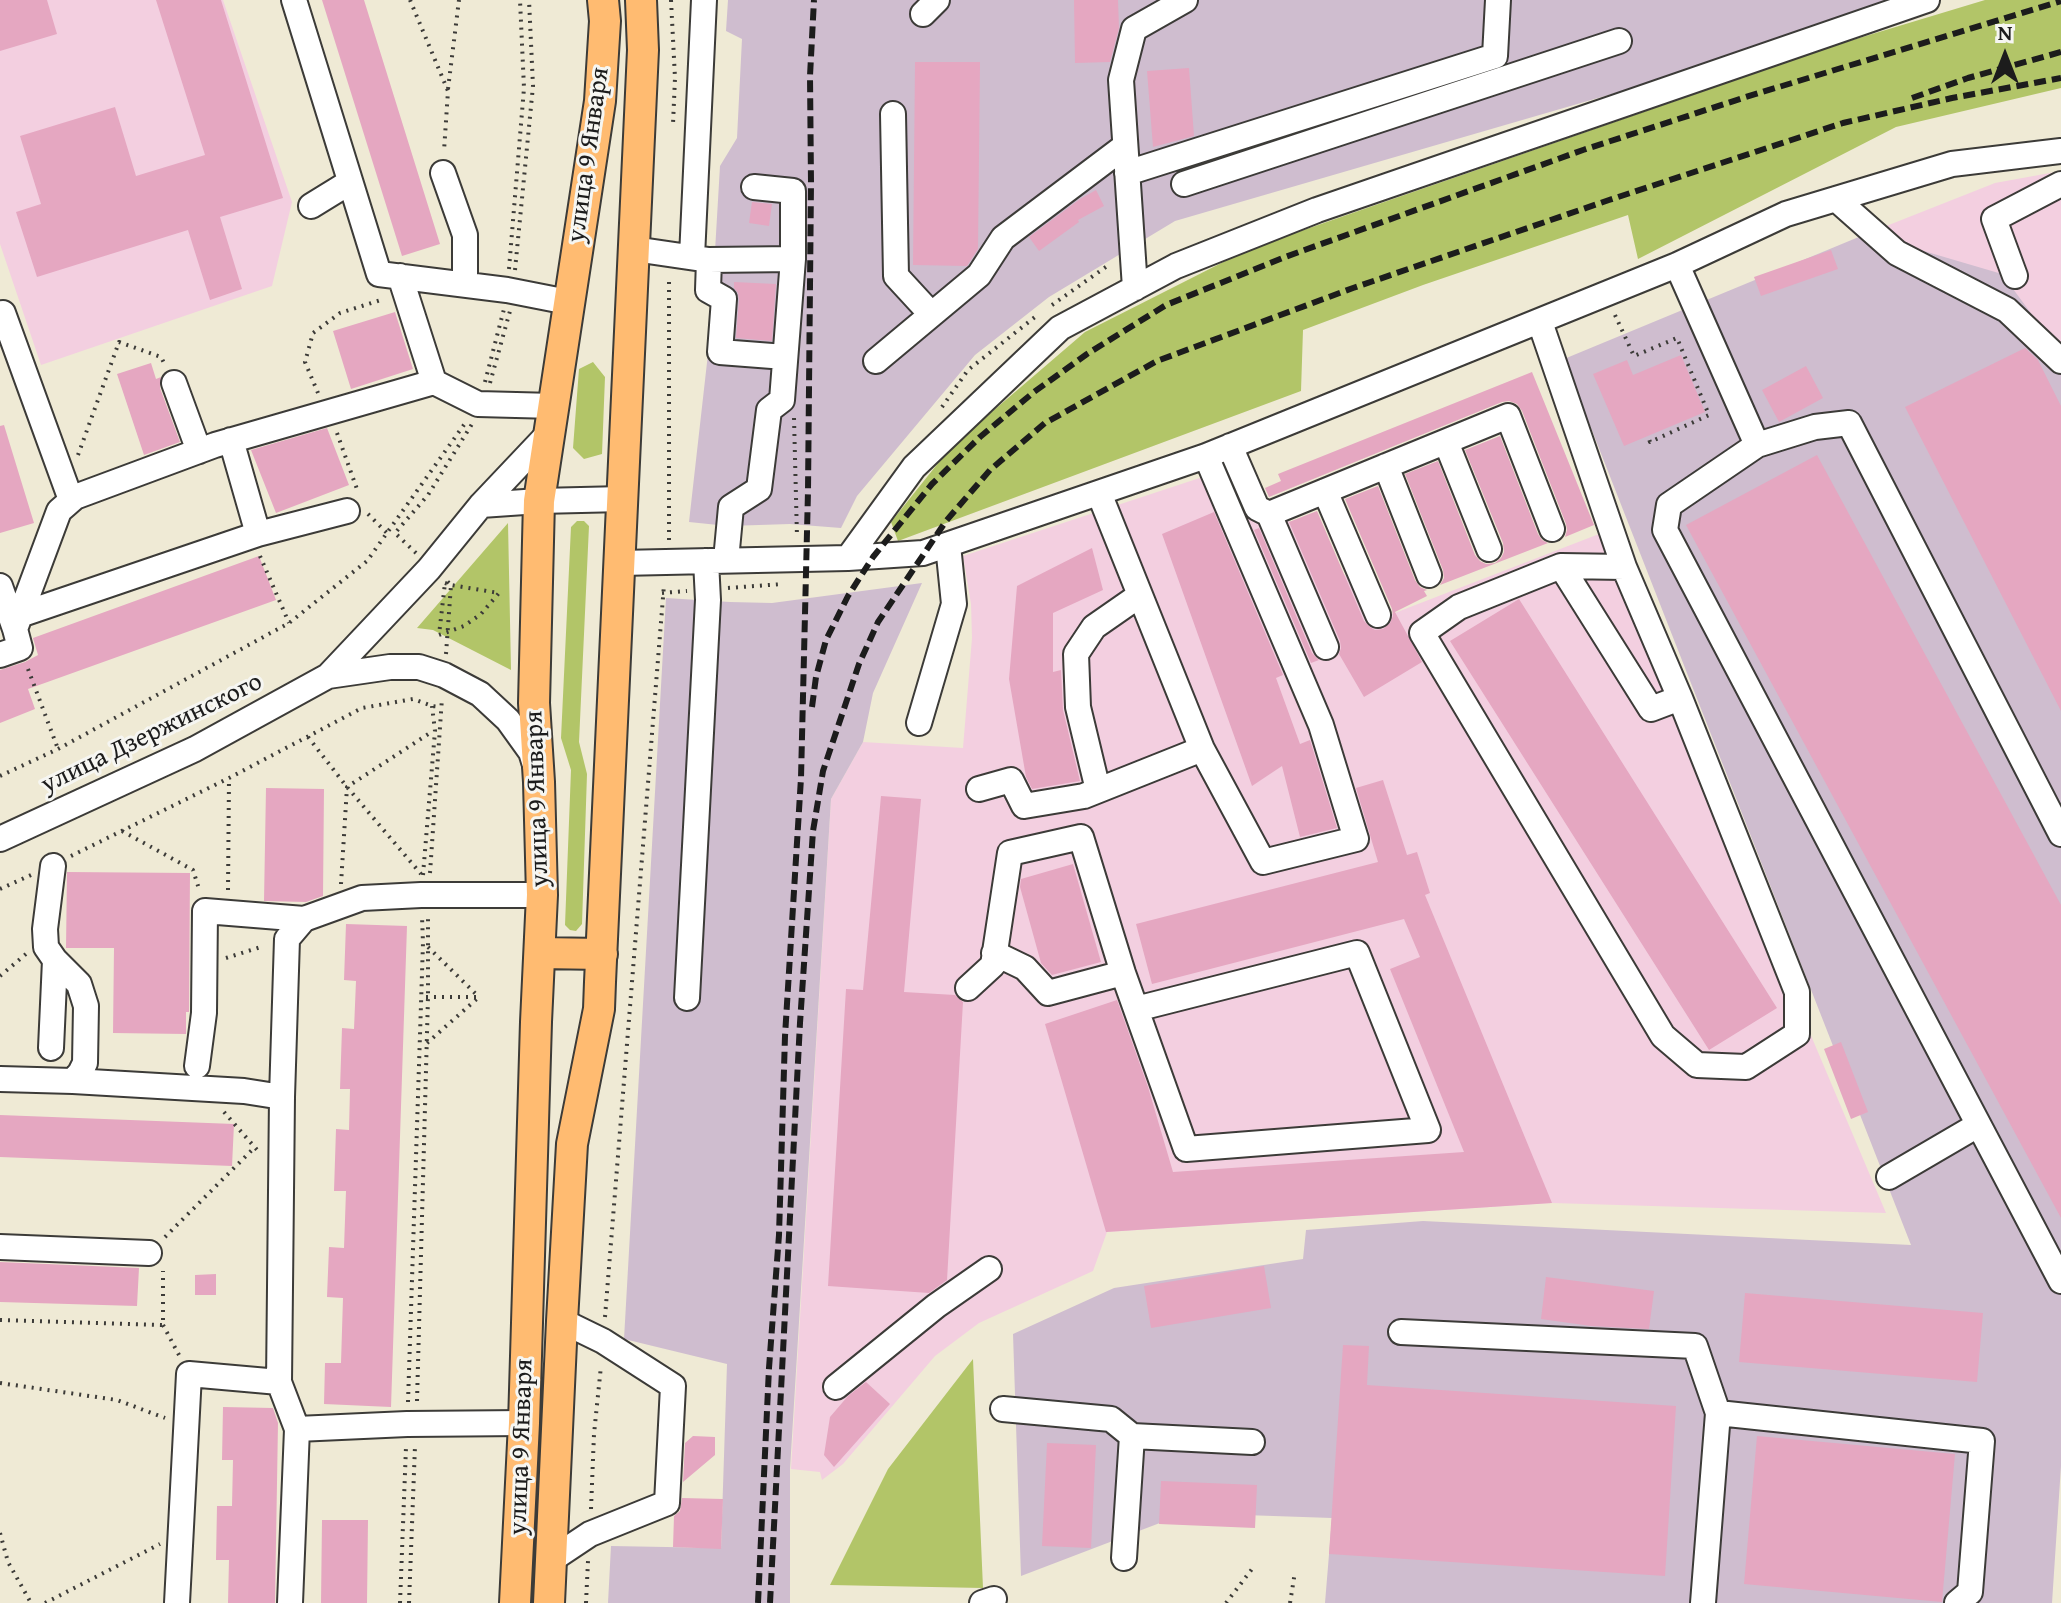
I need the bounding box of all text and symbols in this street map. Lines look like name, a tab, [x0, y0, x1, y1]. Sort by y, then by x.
north arrow	[1965, 16, 2045, 96]
text: N	[1998, 16, 2012, 48]
street label: улица 9 Января	[561, 65, 617, 245]
street label: улица Дзержинского	[36, 667, 268, 801]
street label: улица 9 Января	[519, 710, 557, 888]
street label: улица 9 Января	[503, 1358, 541, 1536]

